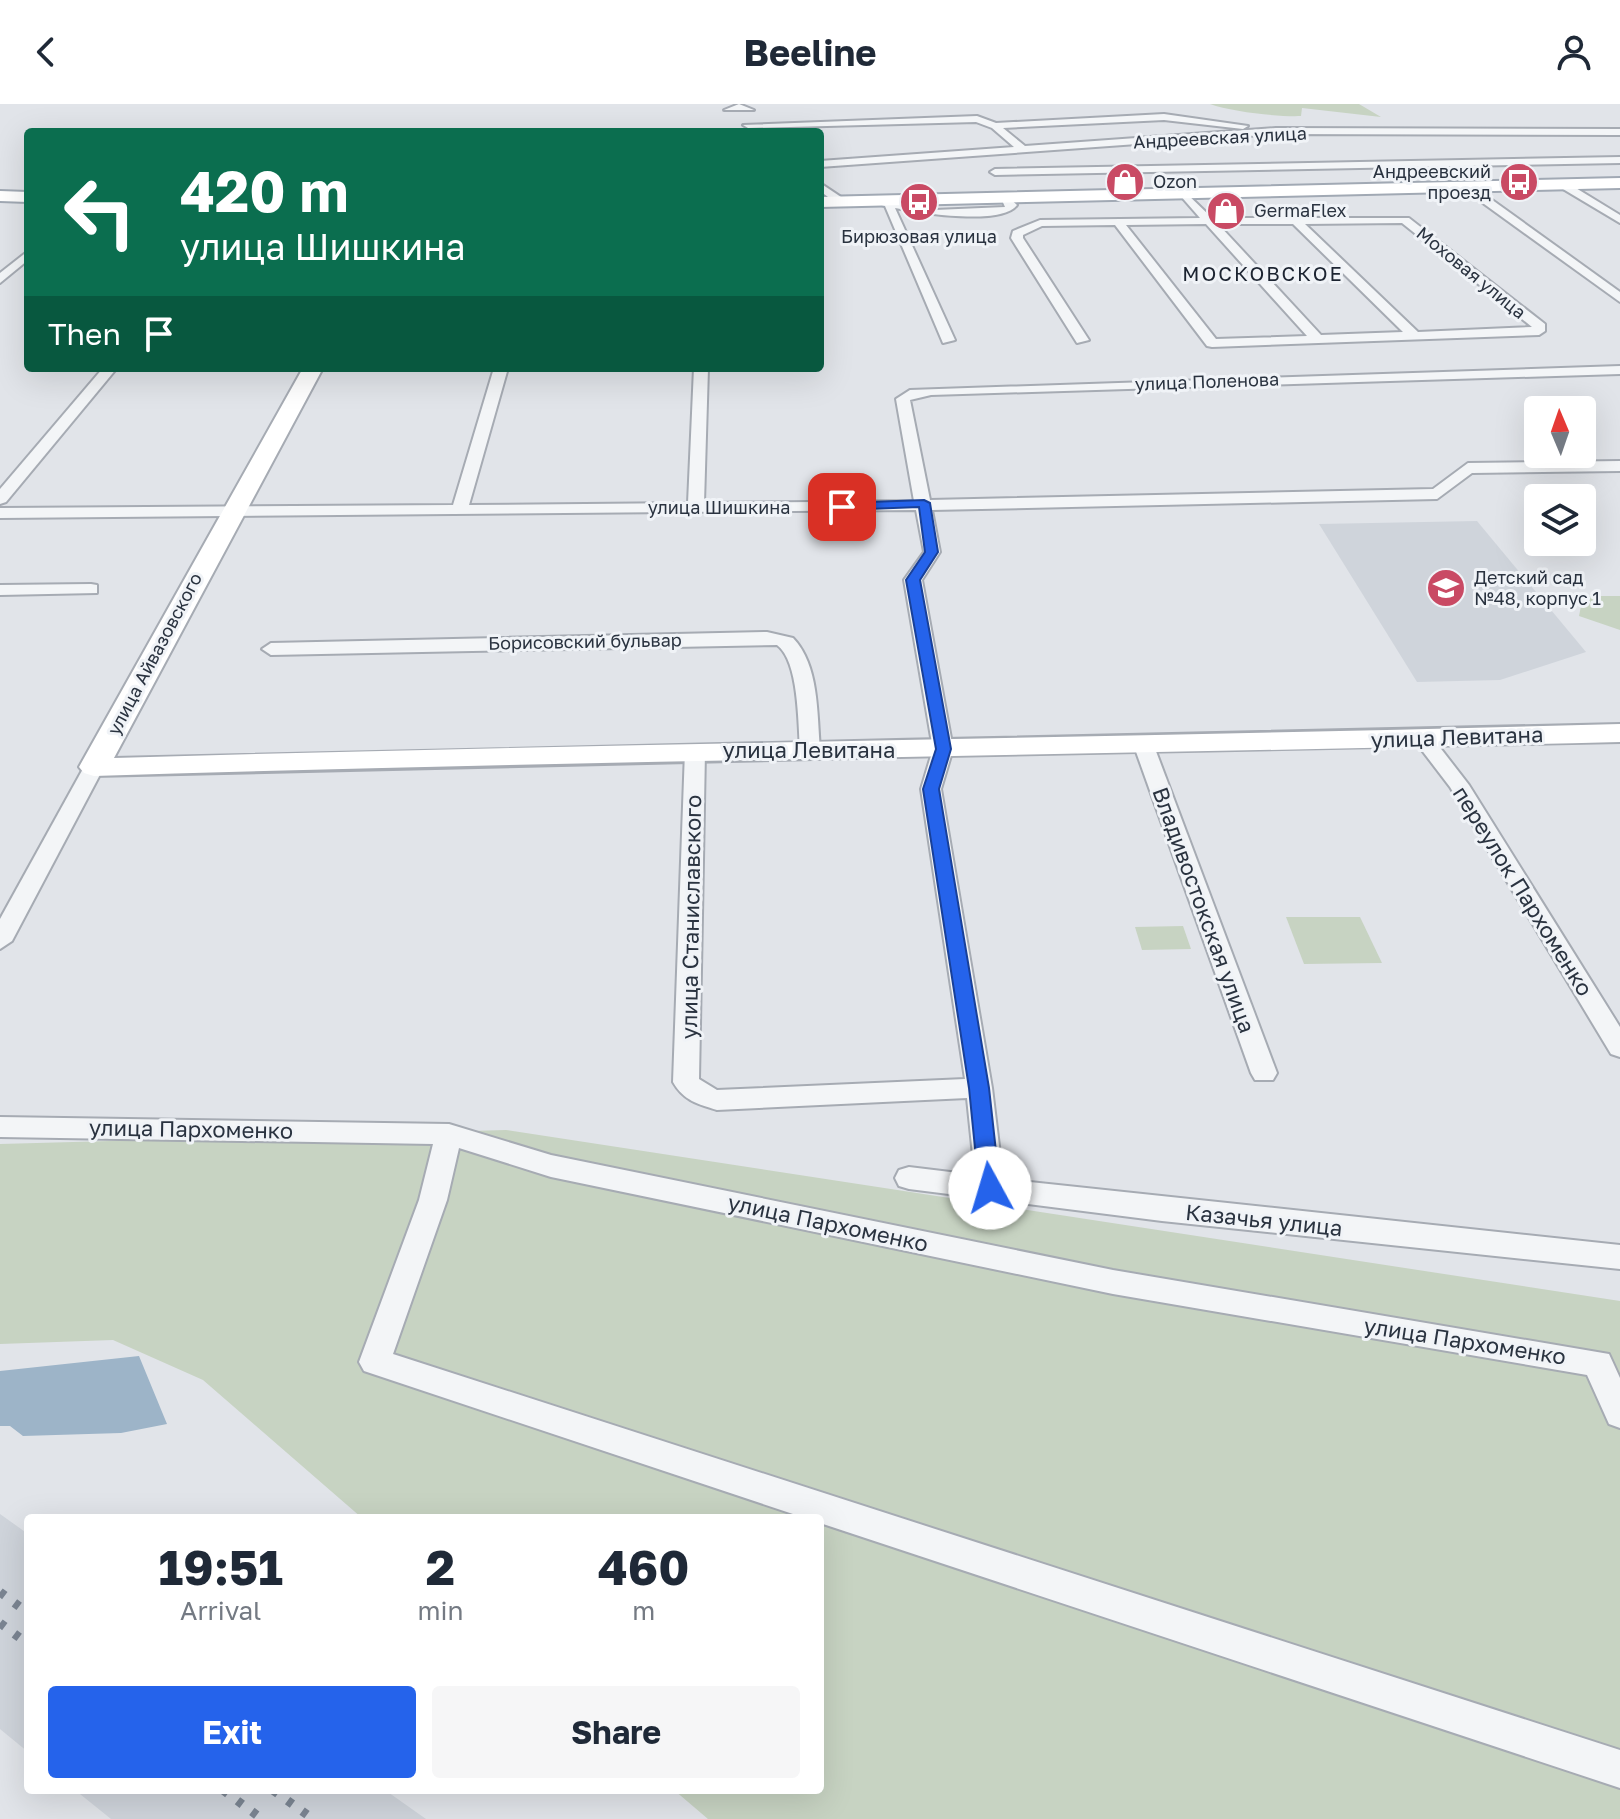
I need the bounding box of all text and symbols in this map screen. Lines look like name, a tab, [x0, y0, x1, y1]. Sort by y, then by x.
icon: back	[24, 30, 68, 74]
icon: person	[1552, 30, 1596, 74]
text: Beeline	[744, 31, 876, 74]
street label: Андреевская улица	[1133, 121, 1307, 153]
text: 420 m	[180, 157, 349, 224]
icon: left	[48, 160, 152, 264]
place label: Андреевский проезд	[1373, 160, 1491, 203]
shop icon: Ozon	[1104, 161, 1146, 203]
bus stop icon: Андреевский проезд	[1498, 161, 1540, 203]
place label: Ozon	[1153, 170, 1197, 192]
bus stop icon: Бирюзовая улица	[898, 181, 940, 223]
shop icon: GermaFlex	[1205, 190, 1247, 232]
place label: GermaFlex	[1254, 199, 1347, 221]
street label: Моховая улица	[1413, 221, 1531, 323]
text: улица Шишкина	[180, 225, 465, 268]
place label: Бирюзовая улица	[841, 225, 997, 247]
district label: МОСКОВСКОЕ	[1182, 261, 1344, 285]
icon: arrive	[137, 312, 181, 356]
text: Then	[48, 316, 121, 352]
street label: улица Поленова	[1134, 367, 1280, 395]
north arrow	[1524, 396, 1596, 468]
map controls	[1524, 396, 1596, 556]
pin	[808, 473, 876, 541]
button: layers	[1524, 484, 1596, 556]
icon: arrive	[820, 485, 864, 529]
street label: улица Шишкина	[648, 496, 790, 518]
place label: Детский сад №48, корпус 1	[1474, 566, 1601, 609]
school or university icon: Детский сад №48, корпус 1	[1425, 567, 1467, 609]
street label: улица Айвазовского	[102, 569, 206, 738]
street label: Борисовский бульвар	[488, 628, 682, 654]
street label: улица Левитана	[1370, 720, 1544, 753]
street label: улица Левитана	[723, 736, 895, 763]
street label: переулок Пархоменко	[1448, 781, 1599, 1001]
street label: Владивостокская улица	[1147, 783, 1262, 1036]
street label: улица Станиславского	[675, 794, 706, 1040]
street label: улица Пархоменко	[89, 1113, 293, 1144]
position arrow	[948, 1146, 1032, 1230]
street label: улица Пархоменко	[725, 1188, 931, 1257]
street label: Казачья улица	[1184, 1198, 1344, 1241]
street label: улица Пархоменко	[1362, 1311, 1568, 1370]
text: 19:51	[158, 1538, 283, 1596]
text: 2	[426, 1538, 455, 1596]
text: 460	[598, 1538, 690, 1596]
text: Arrival	[180, 1595, 261, 1626]
text: min	[417, 1595, 463, 1626]
text: m	[632, 1595, 655, 1626]
button: Exit	[48, 1686, 416, 1778]
button: Share	[432, 1686, 800, 1778]

